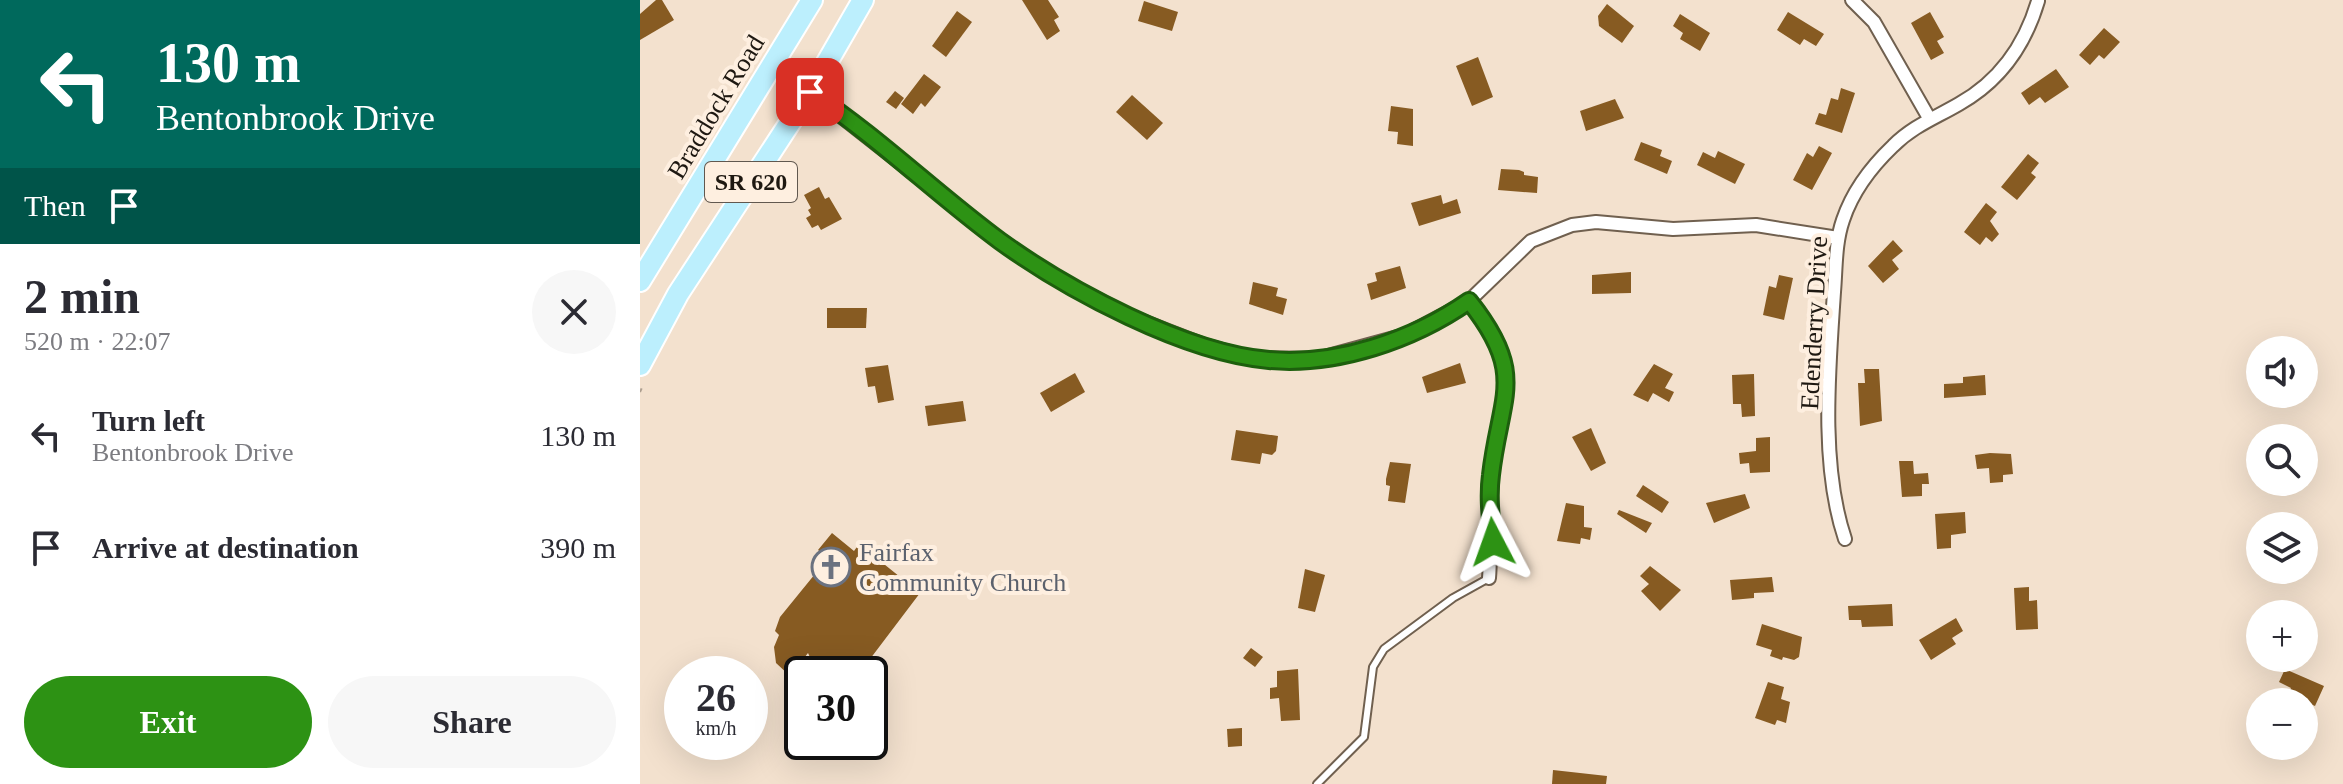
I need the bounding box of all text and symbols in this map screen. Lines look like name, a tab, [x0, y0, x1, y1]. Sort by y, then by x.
street label: Braddock Road	[662, 30, 770, 184]
icon: left	[24, 32, 128, 136]
text: 130 m	[156, 32, 301, 94]
pin	[776, 58, 844, 126]
icon: arrive	[788, 70, 832, 114]
text: Bentonbrook Drive	[156, 98, 435, 138]
road number: SR 620	[705, 162, 797, 202]
icon: arrive	[102, 184, 146, 228]
text: Then	[24, 189, 86, 222]
street label: Edenderry Drive	[1795, 235, 1833, 411]
text: 2 min	[24, 270, 140, 323]
button: close	[532, 270, 616, 354]
text: 520 m · 22:07	[24, 327, 171, 356]
map controls	[2246, 336, 2318, 760]
button: sound	[2246, 336, 2318, 408]
text: Turn left	[92, 404, 205, 437]
icon: left	[24, 414, 68, 458]
text: 130 m	[540, 419, 616, 452]
button: search	[2246, 424, 2318, 496]
text: Bentonbrook Drive	[92, 438, 293, 467]
position arrow	[1451, 500, 1535, 584]
button: layers	[2246, 512, 2318, 584]
icon: arrive	[24, 526, 68, 570]
text: Arrive at destination	[92, 531, 359, 564]
text: 390 m	[540, 531, 616, 564]
place label: Fairfax Community Church	[859, 538, 1066, 597]
church icon: Fairfax Community Church	[810, 546, 852, 588]
button: +	[2246, 600, 2318, 672]
speed limit sign: 30	[784, 656, 888, 760]
text: 26	[696, 675, 736, 720]
button: Exit	[24, 676, 312, 768]
button: Share	[328, 676, 616, 768]
button: −	[2246, 688, 2318, 760]
text: km/h	[695, 717, 737, 739]

